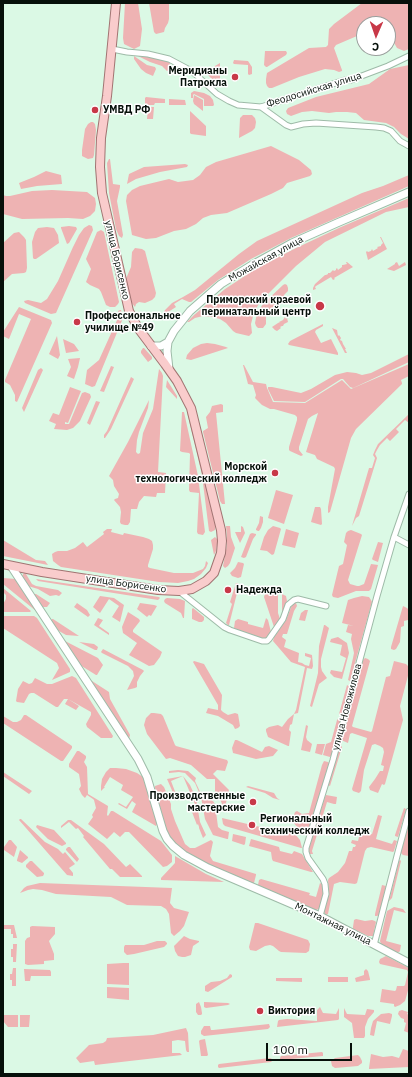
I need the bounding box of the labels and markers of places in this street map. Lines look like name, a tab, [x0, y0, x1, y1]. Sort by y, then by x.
place label: Меридианы Патрокла	[168, 65, 227, 88]
marker: Меридианы Патрокла	[230, 72, 240, 82]
place label: УМВД РФ	[103, 104, 150, 116]
marker: УМВД РФ	[90, 105, 100, 115]
place label: Приморский краевой перинатальный центр	[202, 294, 311, 318]
marker: Приморский краевой перинатальный центр	[314, 300, 326, 312]
place label: Профессиональное училище №49	[85, 310, 181, 334]
marker: Профессиональное училище №49	[72, 317, 82, 327]
place label: Морской технологический колледж	[136, 461, 267, 484]
marker: Морской технологический колледж	[270, 468, 280, 478]
place label: Надежда	[236, 584, 282, 596]
marker: Надежда	[223, 585, 233, 595]
place label: Производственные мастерские	[149, 790, 245, 814]
marker: Производственные мастерские	[248, 797, 258, 807]
place label: Региональный технический колледж	[260, 813, 370, 836]
marker: Региональный технический колледж	[247, 820, 257, 830]
place label: Виктория	[268, 1005, 315, 1017]
marker: Виктория	[255, 1006, 265, 1016]

